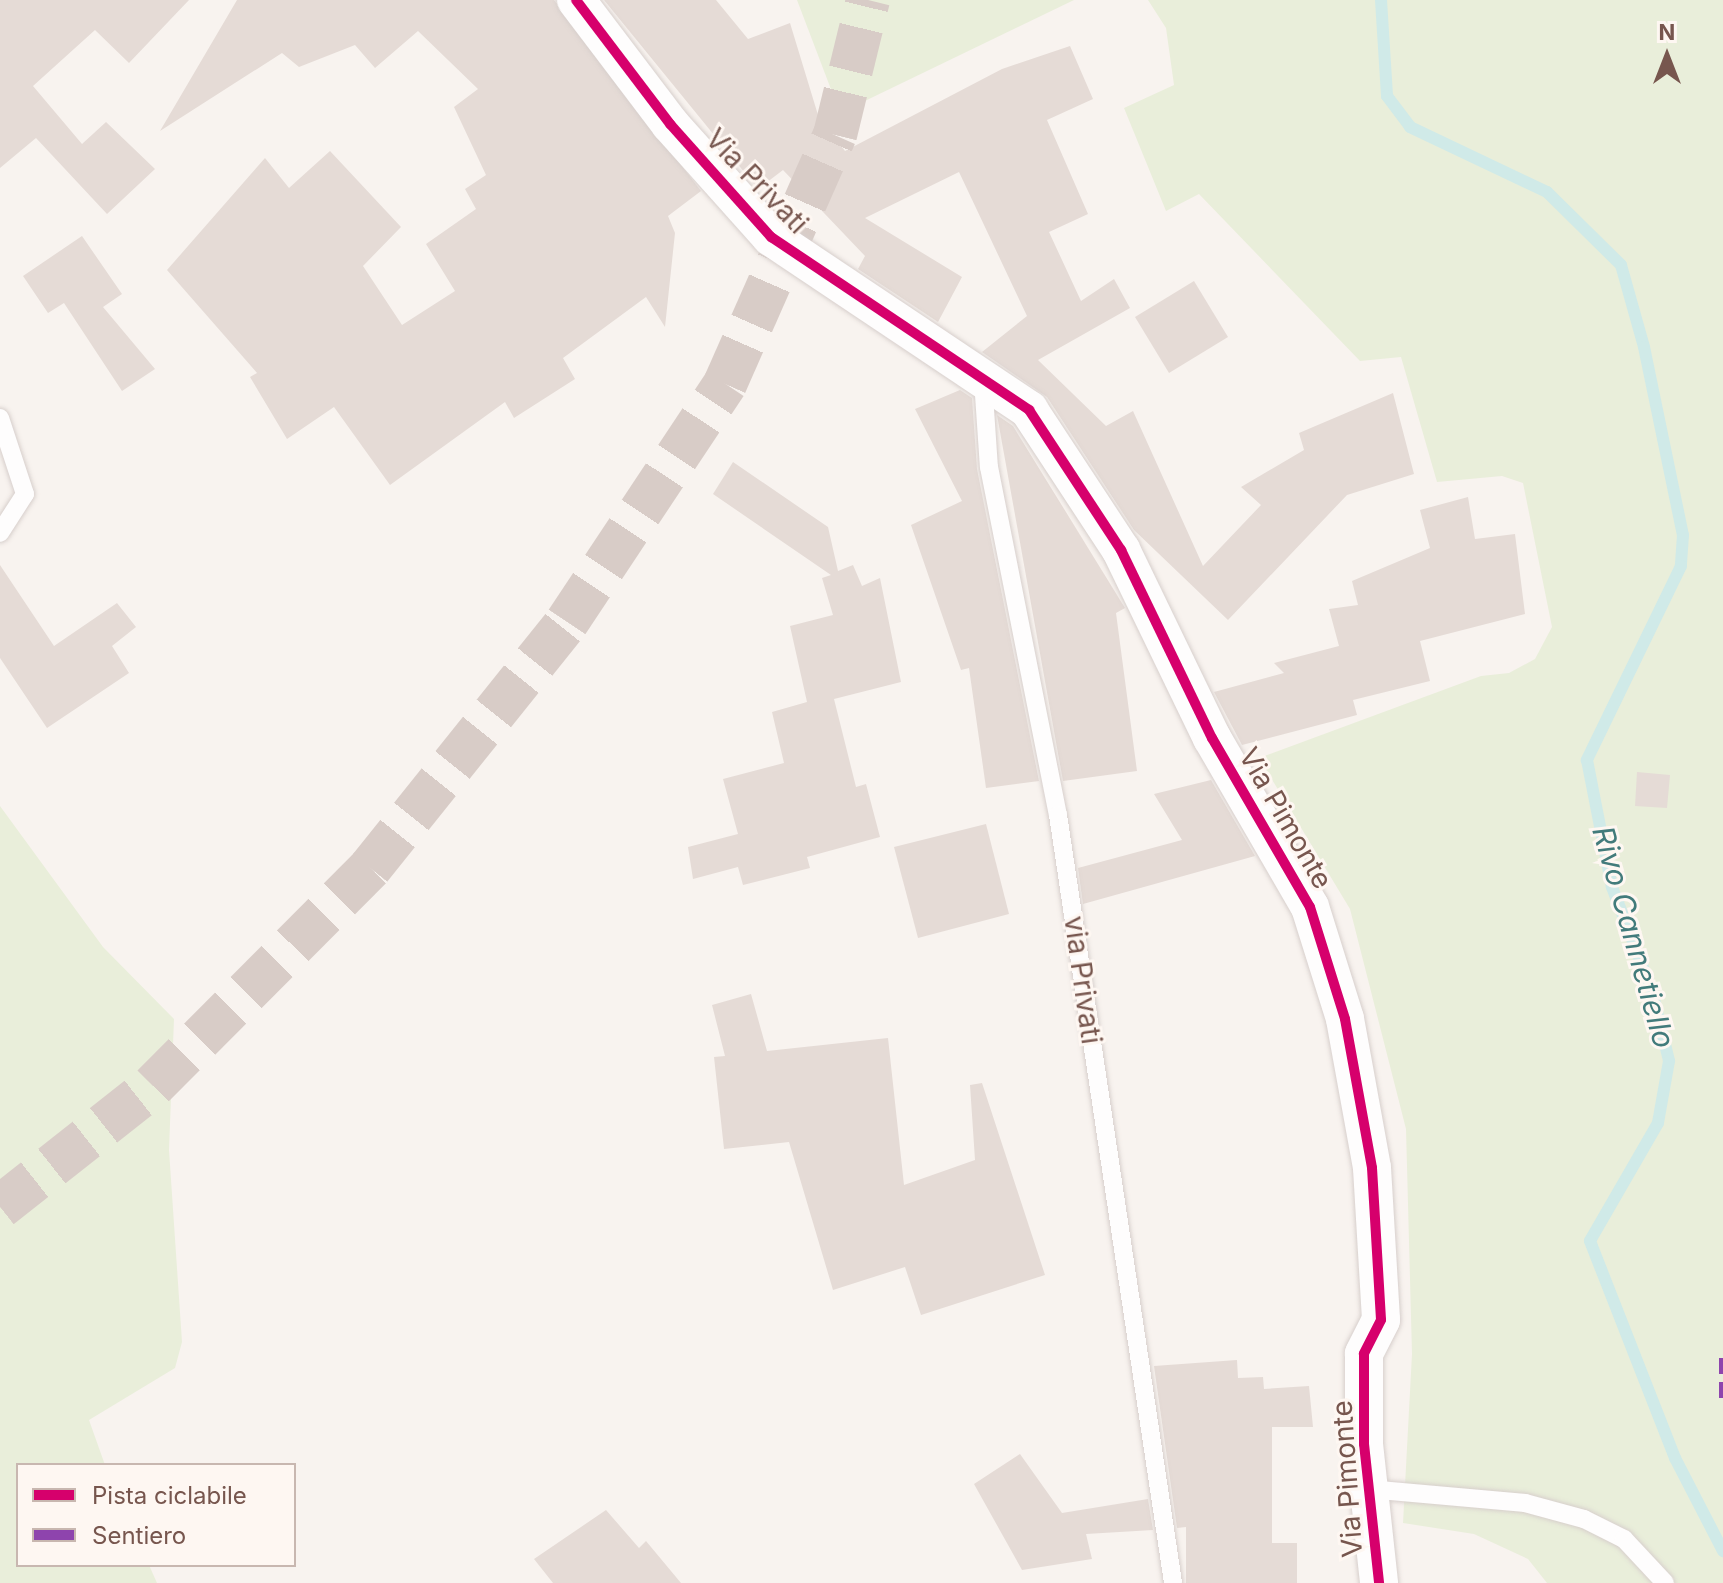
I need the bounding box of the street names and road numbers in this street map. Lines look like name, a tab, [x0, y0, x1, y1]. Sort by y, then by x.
street label: Via Privati	[699, 122, 815, 240]
street label: Via Pimonte	[1232, 741, 1340, 895]
street label: via Privati	[1057, 914, 1109, 1046]
street label: Via Pimonte	[1325, 1399, 1369, 1559]

